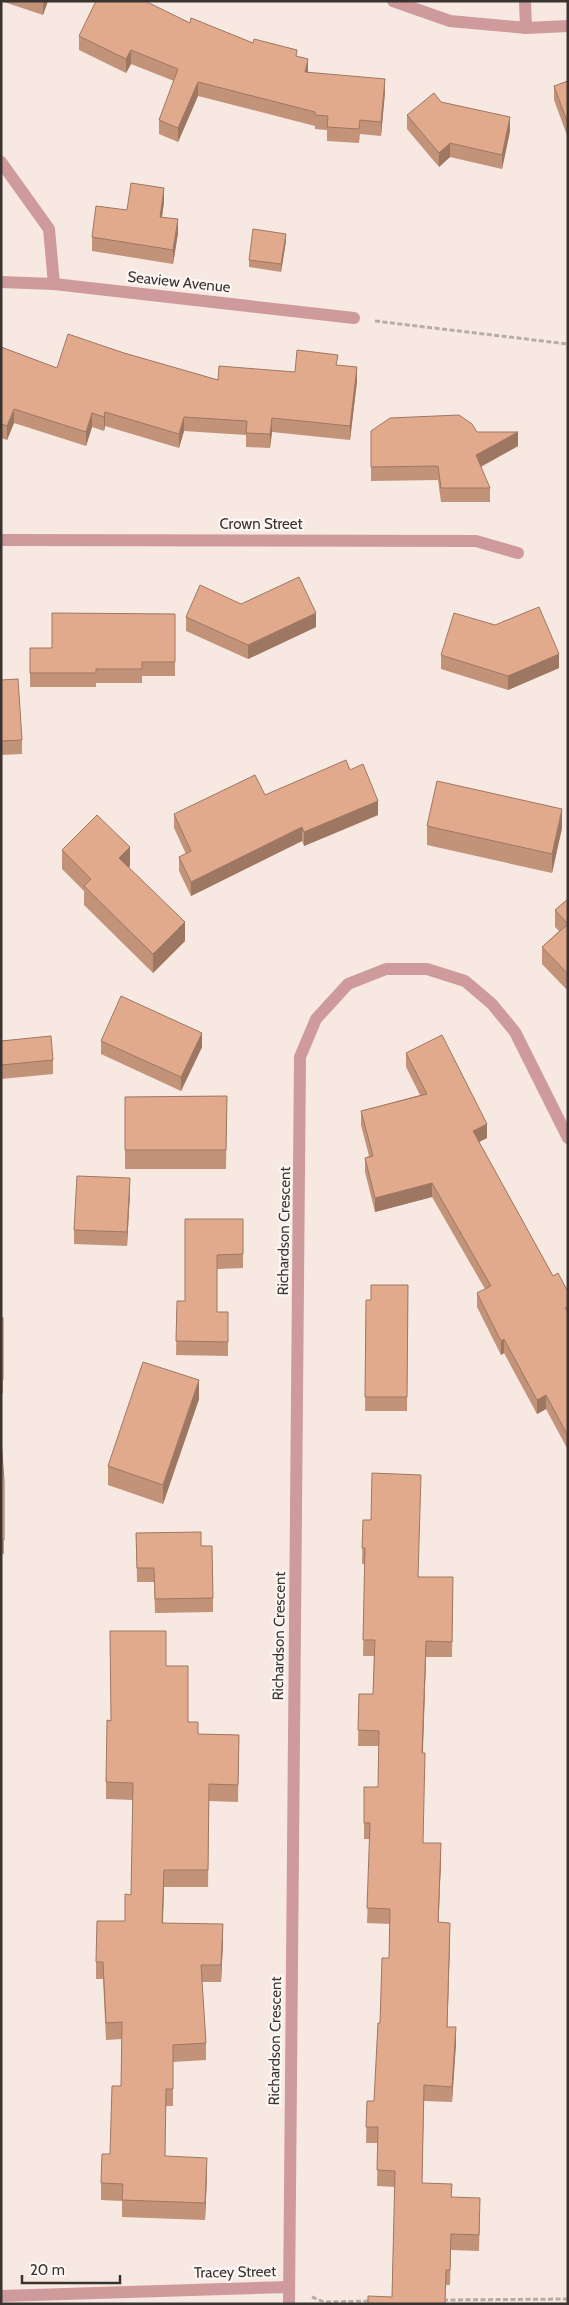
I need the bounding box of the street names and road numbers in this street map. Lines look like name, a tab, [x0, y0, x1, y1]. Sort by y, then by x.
street label: Seaview Avenue	[127, 268, 232, 296]
street label: Crown Street	[219, 515, 303, 533]
street label: Richardson Crescent	[274, 1167, 294, 1295]
street label: Richardson Crescent	[269, 1572, 289, 1700]
street label: Richardson Crescent	[265, 1977, 285, 2105]
street label: Tracey Street	[194, 2262, 276, 2282]

